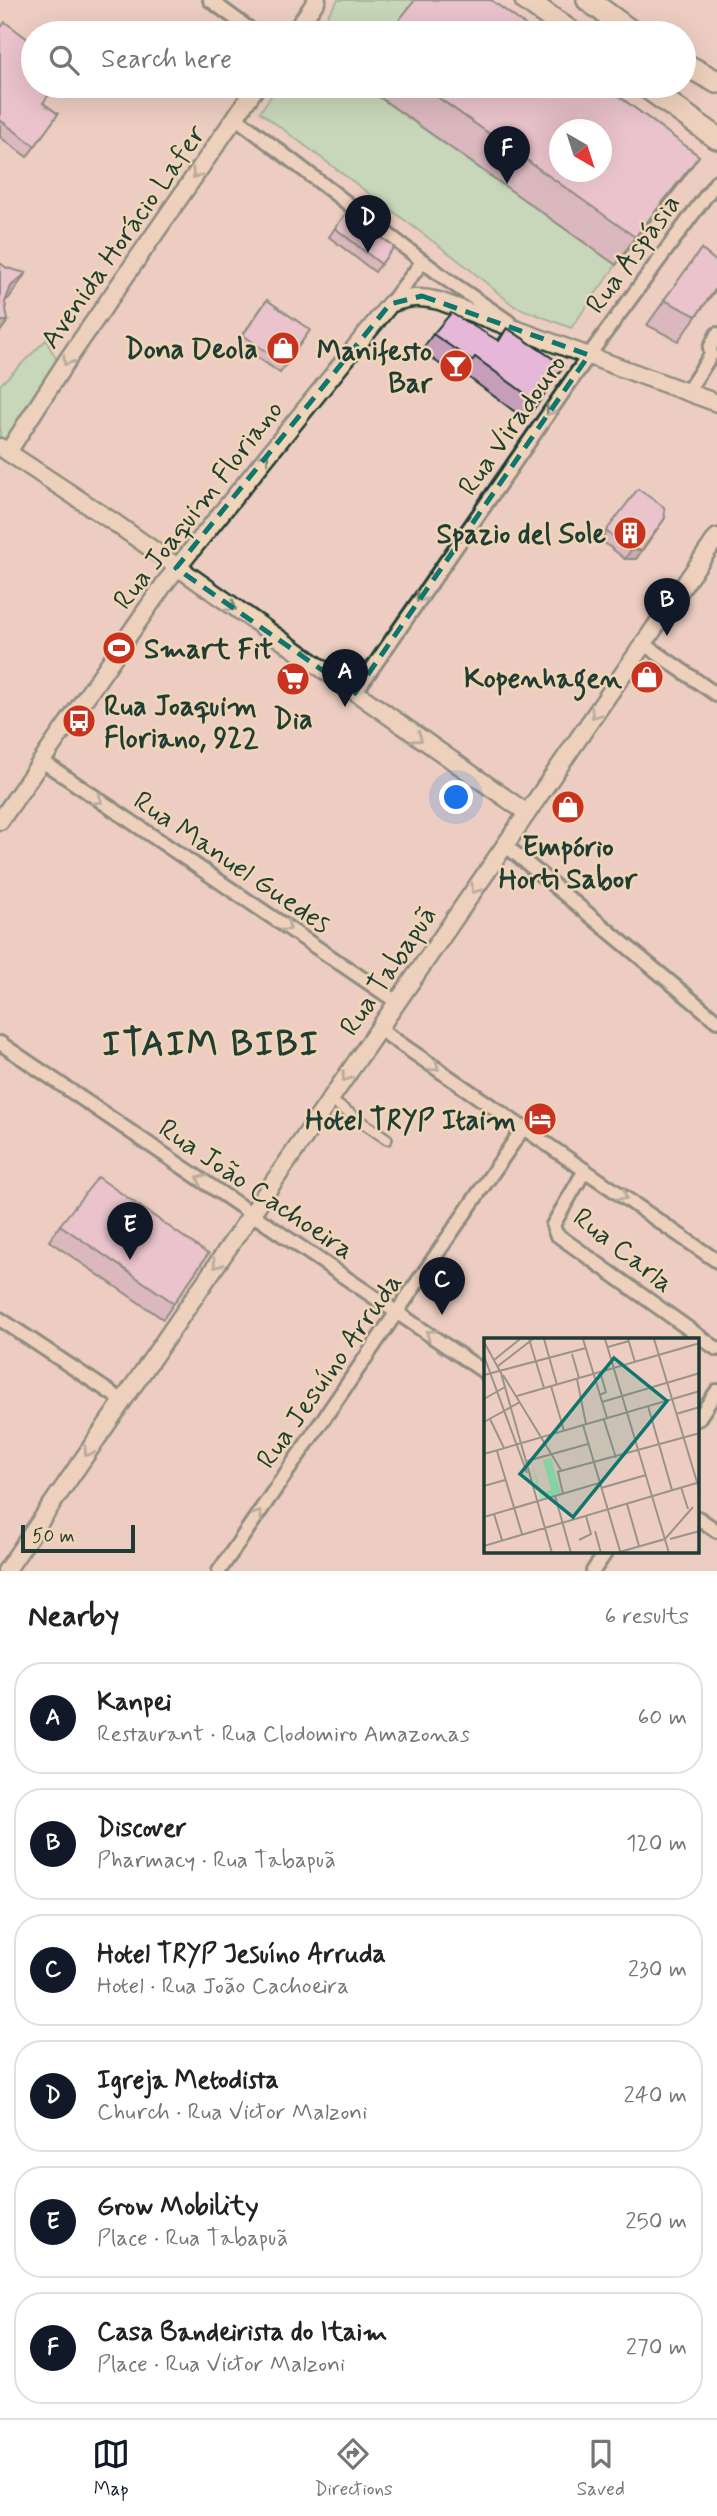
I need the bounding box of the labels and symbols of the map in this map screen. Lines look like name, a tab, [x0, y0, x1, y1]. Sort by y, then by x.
street label: Avenida Horácio Lafer	[33, 117, 216, 357]
north arrow	[549, 119, 612, 182]
pin: F	[484, 126, 530, 184]
one-way arrow	[192, 166, 205, 179]
street label: Rua Aspásia	[578, 187, 690, 322]
pin: D	[345, 195, 391, 253]
shop icon: Dona Deola	[264, 329, 302, 367]
place label: Dona Deola	[124, 332, 258, 369]
place label: Manifesto Bar	[317, 334, 433, 403]
bar icon: Manifesto Bar	[437, 347, 475, 385]
street label: Rua Viradouro	[451, 347, 576, 504]
one-way arrow	[63, 353, 75, 366]
street label: Rua Joaquim Floriano	[105, 393, 292, 618]
one-way arrow	[546, 403, 558, 416]
one-way arrow	[257, 452, 269, 465]
building icon: Spazio del Sole	[611, 514, 649, 552]
place label: Spazio del Sole	[437, 517, 606, 554]
pin: B	[644, 578, 690, 636]
one-way arrow	[416, 590, 428, 603]
one-way arrow	[224, 599, 237, 611]
sports icon: Smart Fit	[100, 629, 138, 667]
place label: Smart Fit	[144, 632, 273, 669]
pin: A	[322, 649, 368, 707]
shop icon: Kopenhagen	[628, 658, 666, 696]
supermarket icon: Dia	[274, 660, 312, 698]
place label: Kopenhagen	[464, 661, 623, 701]
place label: Rua Joaquim Floriano, 922	[104, 689, 259, 758]
bus stop icon: Rua Joaquim Floriano, 922	[60, 702, 98, 740]
place label: Dia	[273, 702, 313, 739]
one-way arrow	[590, 707, 603, 720]
one-way arrow	[410, 730, 423, 742]
your location	[439, 780, 473, 814]
street label: Rua Manuel Guedes	[126, 783, 338, 943]
shop icon: Empório Horti Sabor	[549, 788, 587, 826]
one-way arrow	[90, 791, 103, 804]
place label: Empório Horti Sabor	[499, 830, 638, 899]
one-way arrow	[470, 882, 483, 895]
street label: Rua Tabapuã	[332, 899, 446, 1044]
one-way arrow	[279, 919, 292, 931]
district label: ITAIM BIBI	[102, 1022, 320, 1068]
one-way arrow	[427, 1059, 440, 1072]
one-way arrow	[342, 1069, 354, 1082]
hotel icon: Hotel TRYP Itaim	[521, 1100, 559, 1138]
place label: Hotel TRYP Itaim	[305, 1103, 516, 1140]
street label: Rua João Cachoeira	[151, 1111, 361, 1269]
one-way arrow	[196, 1175, 209, 1188]
one-way arrow	[615, 1188, 628, 1200]
street label: Rua Carla	[564, 1200, 681, 1302]
pin: E	[107, 1202, 153, 1260]
one-way arrow	[212, 1257, 225, 1270]
pin: C	[419, 1257, 465, 1315]
street label: Rua Jesuíno Arruda	[249, 1266, 411, 1477]
one-way arrow	[425, 1330, 438, 1342]
inset map	[484, 1338, 700, 1554]
one-way arrow	[84, 1444, 96, 1457]
one-way arrow	[250, 1510, 262, 1523]
scale bar	[21, 1522, 135, 1554]

